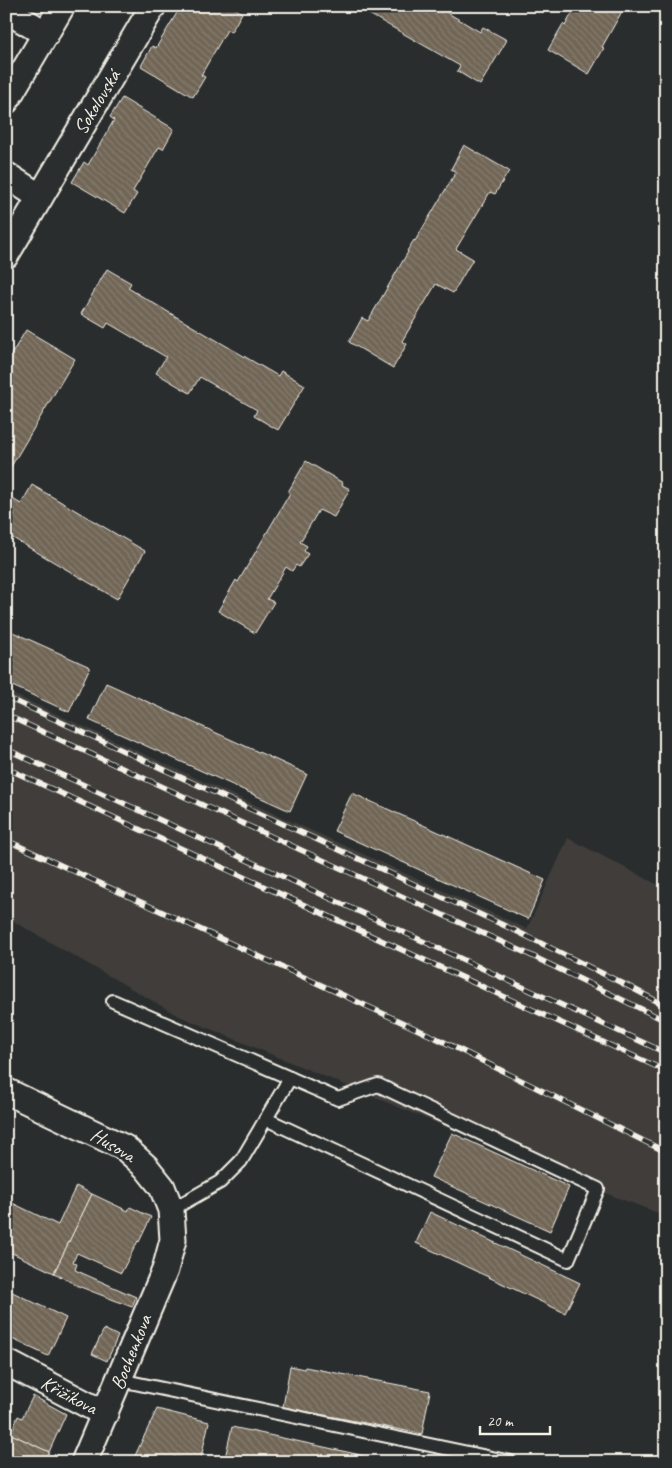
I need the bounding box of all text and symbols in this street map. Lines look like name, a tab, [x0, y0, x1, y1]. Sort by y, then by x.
street label: Sokolovská	[68, 63, 127, 139]
street label: Husova	[86, 1122, 141, 1169]
street label: Bochenkova	[105, 1310, 158, 1393]
street label: Křižíkova	[37, 1370, 103, 1421]
scale bar	[480, 1403, 550, 1435]
text: 20 m	[487, 1412, 514, 1431]

